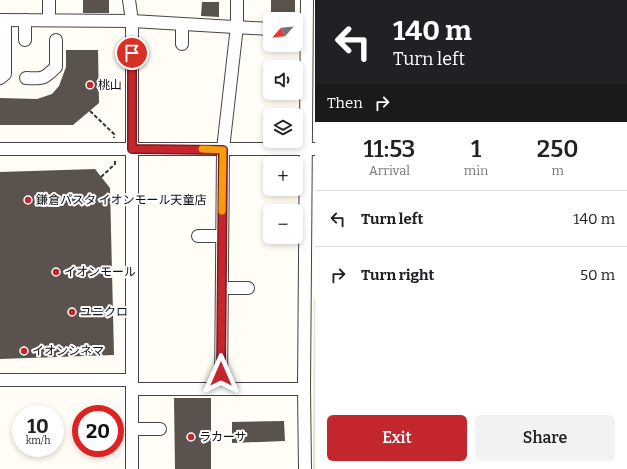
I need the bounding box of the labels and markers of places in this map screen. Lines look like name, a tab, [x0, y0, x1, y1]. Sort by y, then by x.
pin	[115, 36, 149, 70]
place label: 桃山	[98, 78, 122, 92]
marker: 桃山	[85, 80, 95, 90]
place label: 鎌倉パスタ イオンモール天童店	[36, 193, 206, 207]
marker: 鎌倉パスタ イオンモール天童店	[23, 195, 33, 205]
place label: イオンモール	[64, 265, 136, 279]
marker: イオンモール	[51, 267, 61, 277]
place label: ユニクロ	[80, 305, 128, 319]
marker: ユニクロ	[67, 307, 77, 317]
place label: イオンシネマ	[32, 344, 104, 358]
marker: イオンシネマ	[19, 346, 29, 356]
place label: ラカーサ	[199, 430, 247, 444]
marker: ラカーサ	[186, 432, 196, 442]

